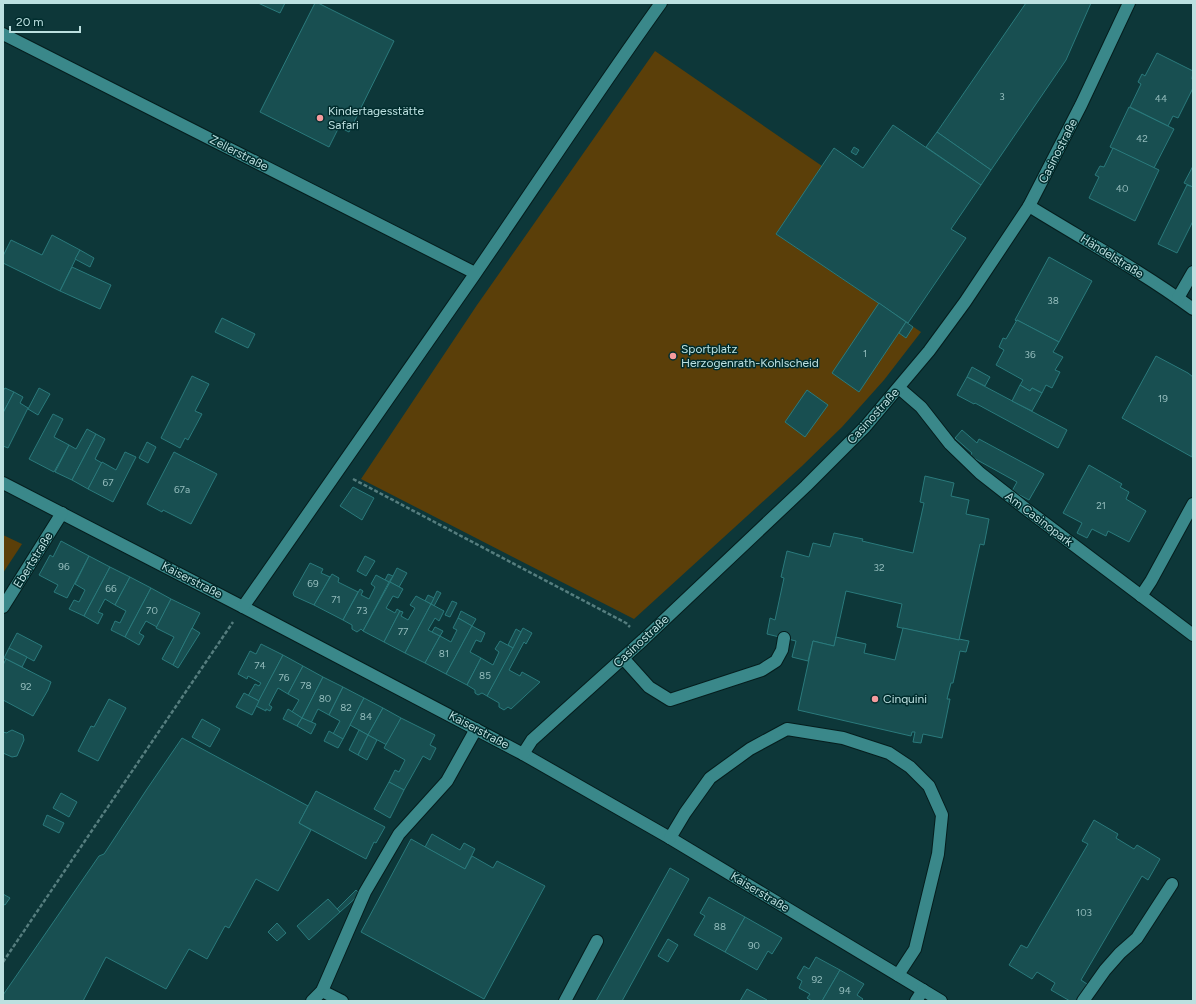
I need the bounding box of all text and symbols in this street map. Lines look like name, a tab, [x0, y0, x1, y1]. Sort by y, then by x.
scale bar	[10, 8, 80, 34]
text: 20 m	[16, 15, 44, 29]
house number: 3	[999, 90, 1005, 103]
house number: 44	[1155, 92, 1167, 105]
place label: Kindertagesstätte Safari	[328, 104, 425, 132]
marker: Kindertagesstätte Safari	[315, 113, 325, 123]
street label: Casinostraße	[1036, 116, 1080, 186]
street label: Zellerstraße	[207, 132, 271, 174]
house number: 42	[1136, 132, 1148, 145]
house number: 40	[1116, 182, 1128, 195]
street label: Händelstraße	[1078, 231, 1146, 281]
house number: 38	[1047, 294, 1059, 307]
place label: Sportplatz Herzogenrath-Kohlscheid	[681, 342, 819, 370]
house number: 1	[863, 347, 867, 360]
house number: 36	[1024, 348, 1036, 361]
marker: Sportplatz Herzogenrath-Kohlscheid	[668, 351, 678, 361]
street label: Casinostraße	[844, 385, 902, 447]
house number: 19	[1158, 392, 1168, 405]
house number: 67	[102, 476, 114, 489]
house number: 67a	[174, 483, 190, 496]
street label: Am Casinopark	[1002, 489, 1076, 549]
house number: 21	[1096, 499, 1106, 512]
street label: Ebertstraße	[10, 529, 56, 590]
street label: Kaiserstraße	[159, 559, 225, 601]
house number: 96	[58, 560, 70, 573]
house number: 32	[873, 561, 885, 574]
house number: 69	[307, 577, 319, 590]
house number: 66	[105, 582, 117, 595]
house number: 71	[331, 593, 341, 606]
house number: 70	[146, 604, 158, 617]
house number: 73	[357, 604, 367, 617]
street label: Casinostraße	[610, 612, 672, 670]
house number: 77	[398, 625, 409, 638]
house number: 81	[439, 647, 449, 660]
house number: 74	[254, 659, 266, 672]
house number: 85	[479, 669, 491, 682]
house number: 76	[278, 671, 290, 684]
house number: 78	[300, 679, 312, 692]
house number: 92	[20, 680, 32, 693]
house number: 80	[319, 692, 331, 705]
place label: Cinquini	[883, 692, 927, 706]
marker: Cinquini	[870, 694, 880, 704]
house number: 82	[340, 701, 352, 714]
street label: Kaiserstraße	[447, 708, 512, 752]
house number: 84	[360, 710, 372, 723]
street label: Kaiserstraße	[728, 869, 792, 915]
house number: 103	[1076, 906, 1092, 919]
house number: 88	[714, 920, 726, 933]
house number: 90	[748, 939, 760, 952]
house number: 92	[811, 973, 823, 986]
house number: 94	[839, 984, 851, 997]

